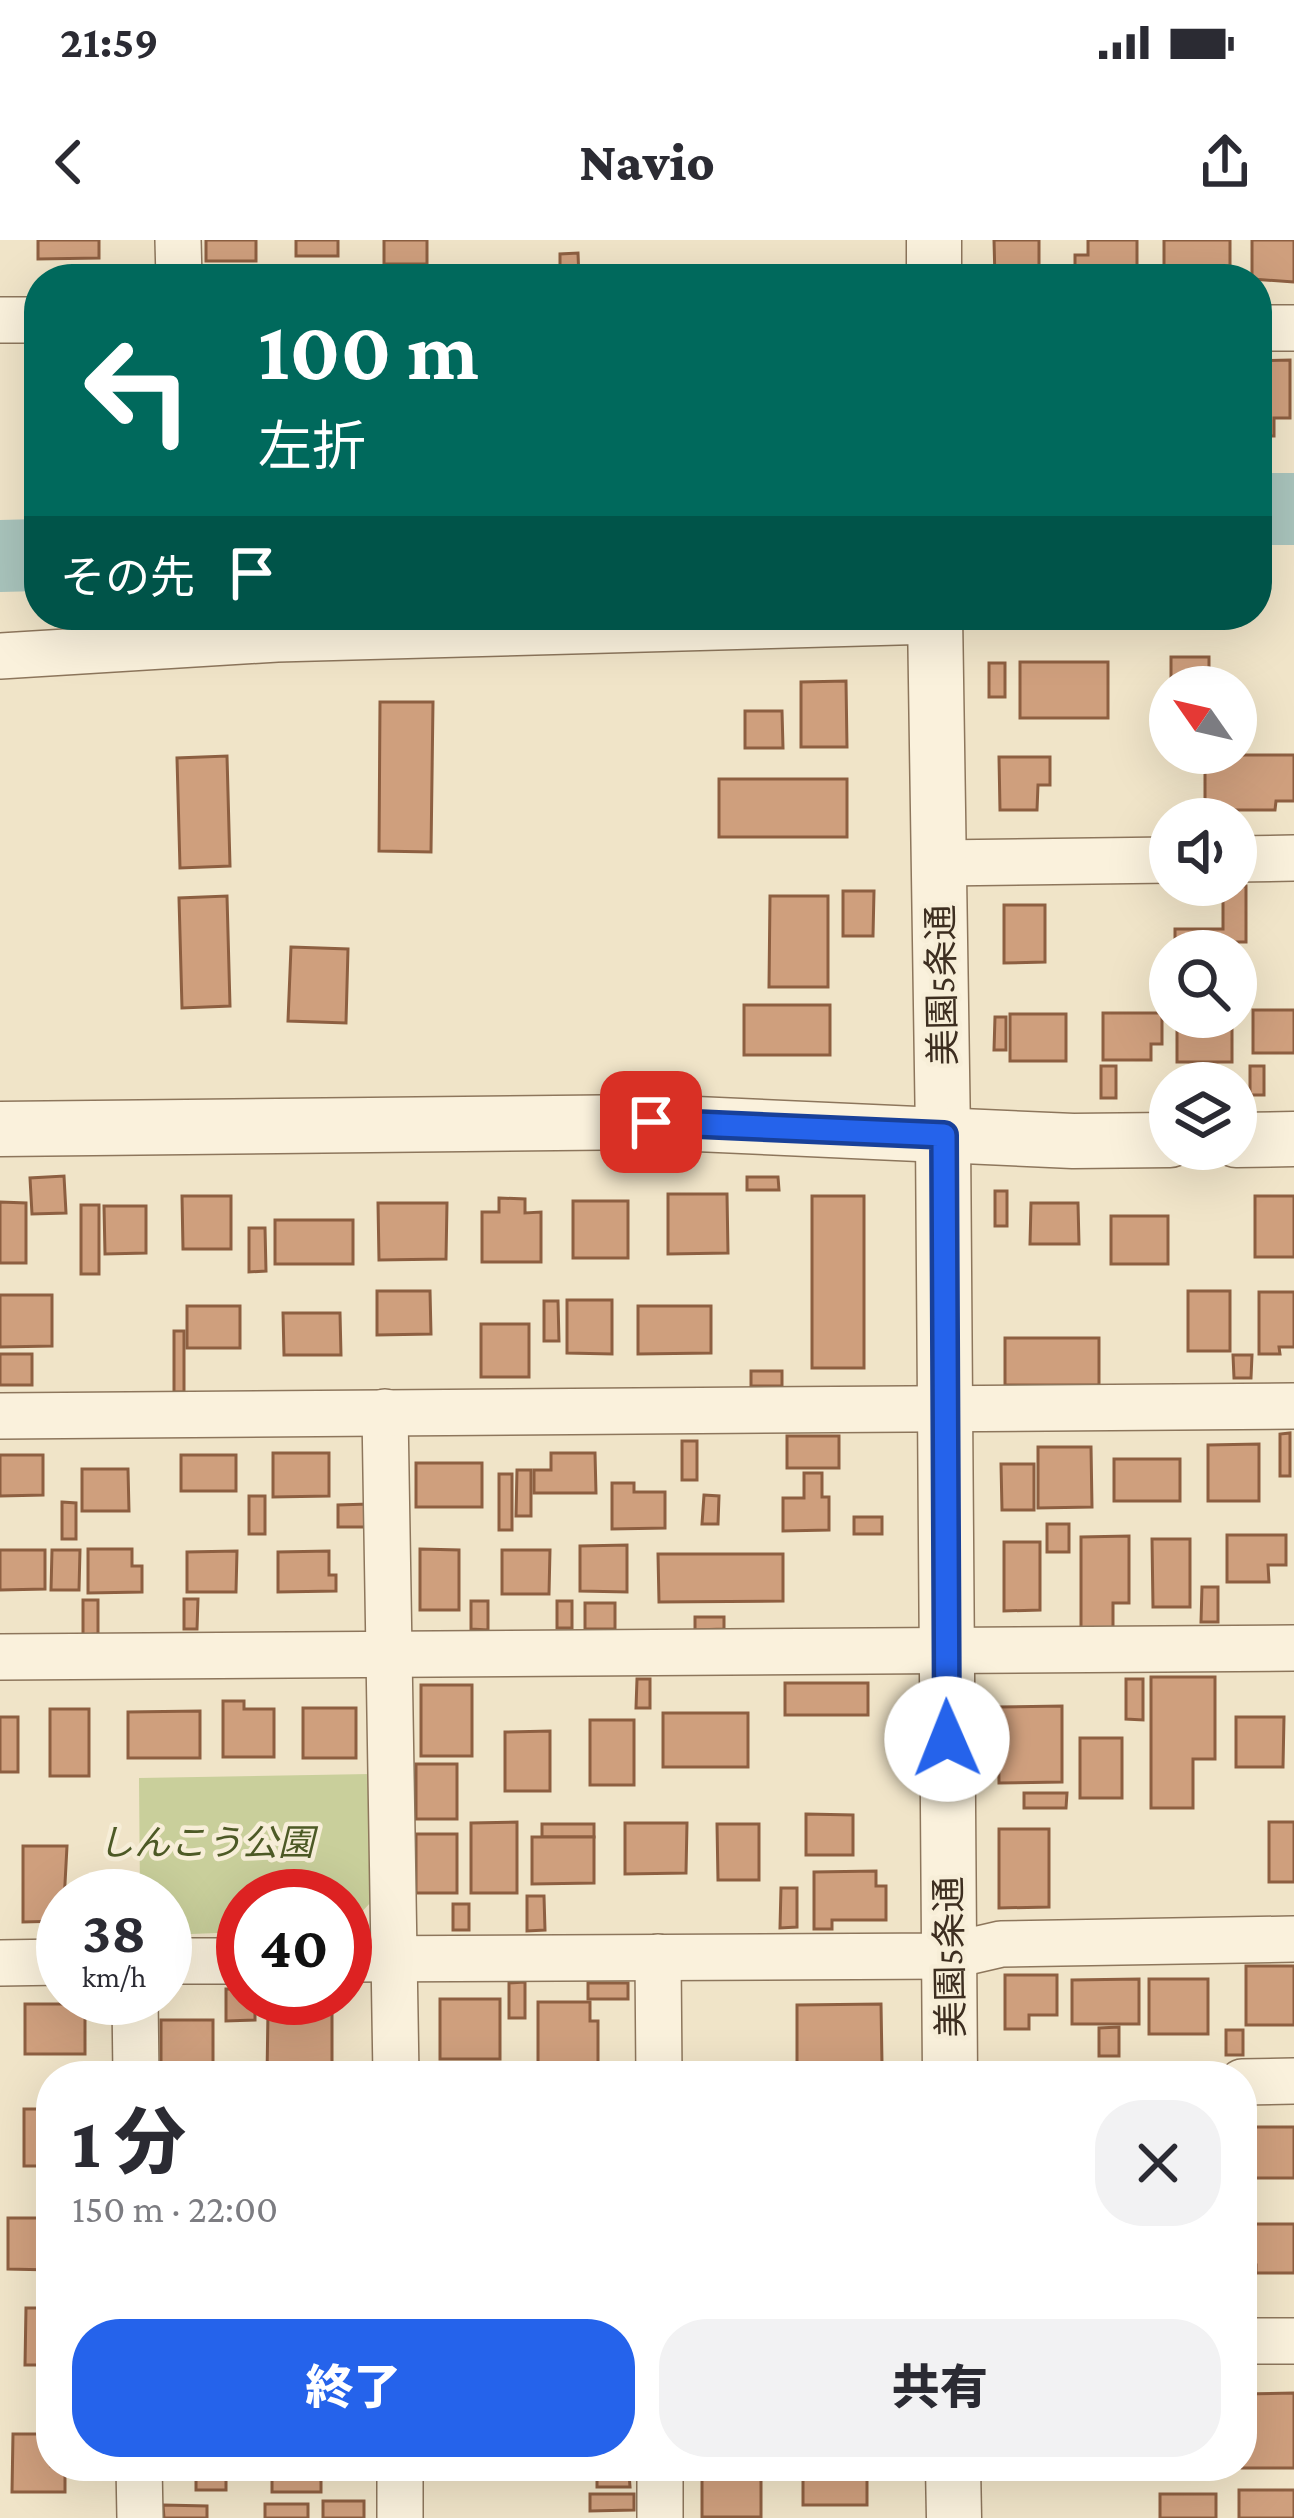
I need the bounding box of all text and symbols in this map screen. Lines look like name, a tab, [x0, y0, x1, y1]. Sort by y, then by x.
text: 21:59	[60, 17, 158, 67]
icon: back	[36, 129, 102, 195]
icon: share	[1192, 129, 1258, 195]
text: Navio	[579, 132, 715, 192]
text: 100 m	[258, 304, 479, 397]
icon: left	[60, 312, 216, 468]
text: 左折	[258, 417, 366, 477]
icon: arrive	[219, 540, 285, 606]
text: その先	[60, 553, 195, 603]
north arrow	[1149, 666, 1257, 774]
map controls	[1149, 666, 1257, 1170]
button: sound	[1149, 798, 1257, 906]
street label: 美園5条通	[921, 904, 963, 1066]
button: search	[1149, 930, 1257, 1038]
button: layers	[1149, 1062, 1257, 1170]
pin	[600, 1071, 702, 1173]
icon: arrive	[618, 1089, 684, 1155]
position arrow	[884, 1676, 1010, 1802]
park label: しんこう公園	[98, 1823, 319, 1863]
speed limit sign: 40	[216, 1869, 372, 2025]
street label: 美園5条通	[929, 1876, 971, 2038]
text: 38	[82, 1898, 146, 1965]
text: km/h	[82, 1960, 146, 1993]
button: close	[1095, 2100, 1221, 2226]
text: 1 分	[72, 2102, 186, 2182]
text: 150 m · 22:00	[72, 2187, 278, 2230]
button: 終了	[72, 2319, 635, 2457]
button: 共有	[659, 2319, 1221, 2457]

